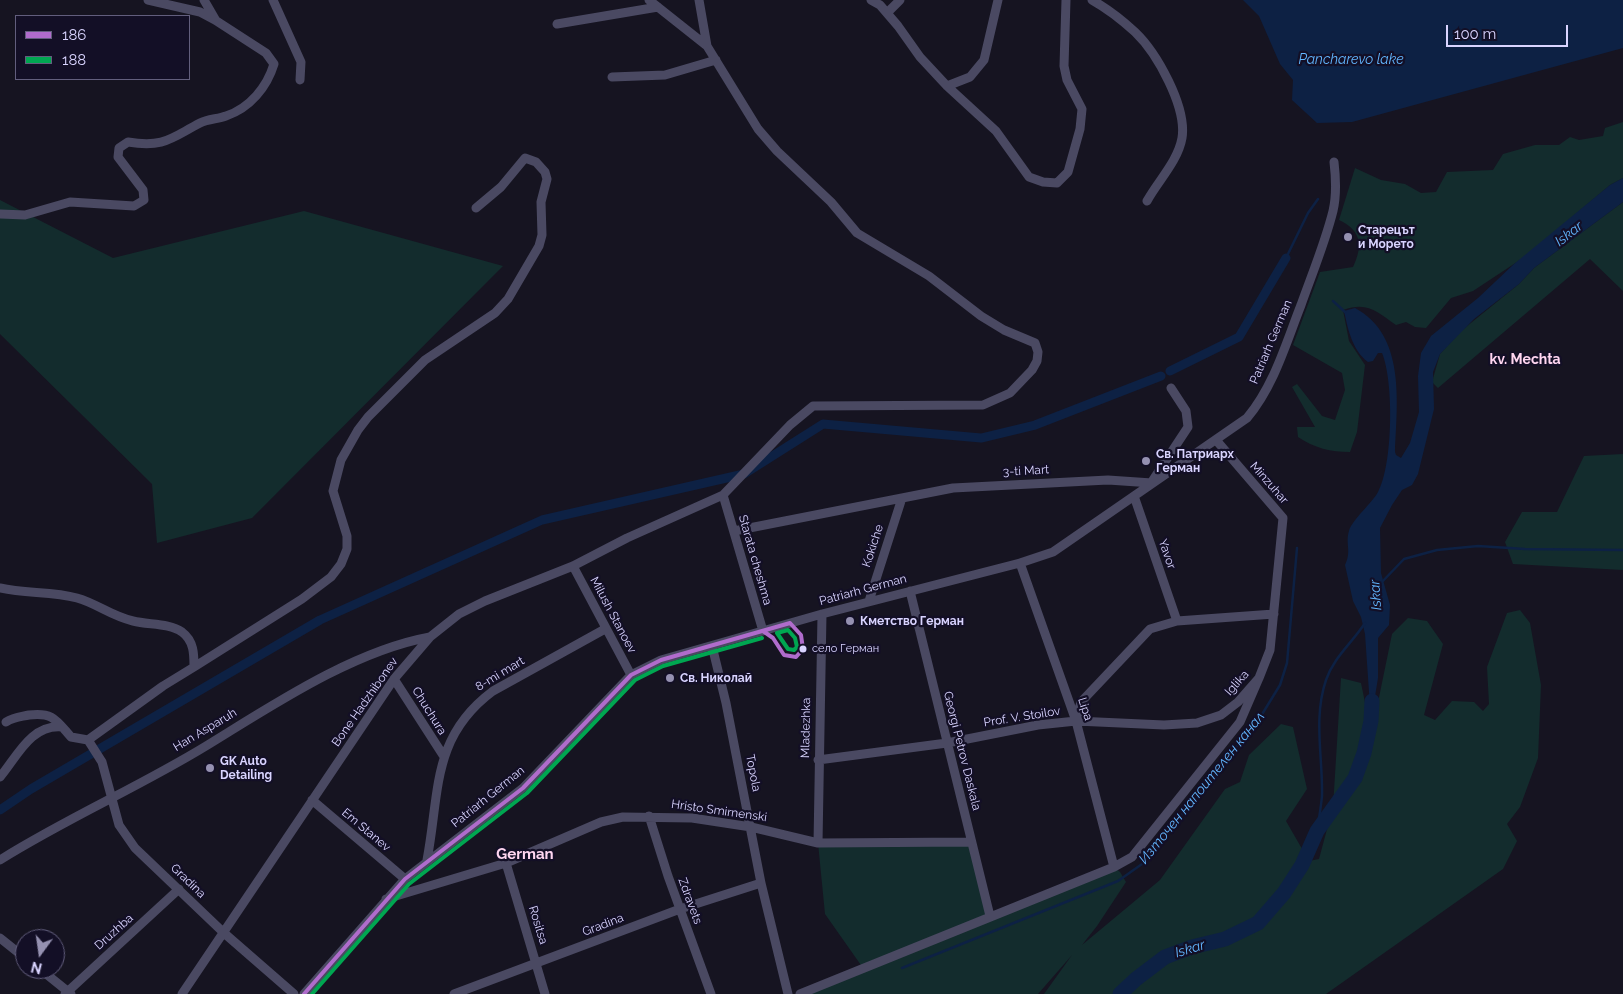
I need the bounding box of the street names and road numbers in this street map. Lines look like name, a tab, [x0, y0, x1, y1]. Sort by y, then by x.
street label: Patriarh German	[1247, 298, 1295, 386]
street label: Minzuhar	[1247, 459, 1291, 507]
street label: 3-ti Mart	[1002, 463, 1050, 479]
street label: Starata cheshma	[735, 513, 775, 607]
street label: Kokiche	[859, 523, 887, 569]
street label: Yavor	[1155, 537, 1179, 571]
street label: Patriarh German	[818, 571, 908, 609]
street label: Milush Stanoev	[587, 574, 639, 656]
street label: 8-mi mart	[473, 654, 527, 694]
street label: Bone Hadzhibonev	[329, 655, 401, 749]
street label: Iglika	[1222, 667, 1252, 699]
street label: Chuchura	[409, 684, 449, 738]
street label: Georgi Petrov Daskala	[940, 690, 984, 812]
street label: Lipa	[1075, 696, 1095, 722]
street label: Mladezhka	[798, 698, 814, 758]
street label: Prof. V. Stoilov	[983, 704, 1061, 730]
street label: Han Asparuh	[171, 705, 239, 755]
street label: Topola	[742, 753, 764, 793]
street label: Patriarh German	[449, 763, 527, 831]
street label: Hristo Smirnenski	[670, 797, 768, 825]
street label: Em Stanev	[339, 805, 393, 855]
street label: Gradina	[168, 861, 208, 901]
street label: Zdravets	[675, 876, 705, 926]
street label: Rositsa	[525, 904, 551, 946]
street label: Druzhba	[92, 911, 136, 953]
street label: Gradina	[580, 911, 626, 939]

